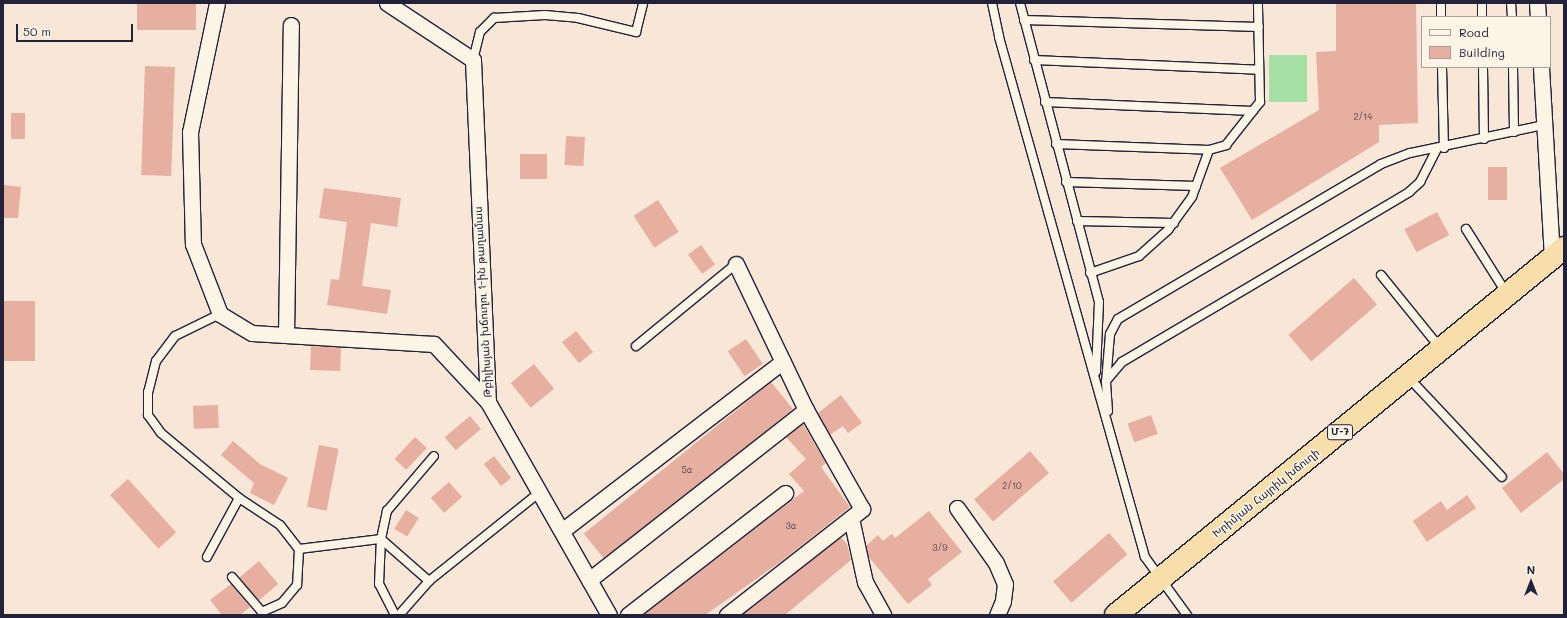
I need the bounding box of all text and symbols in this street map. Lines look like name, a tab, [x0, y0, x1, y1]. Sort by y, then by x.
scale bar	[18, 16, 135, 42]
legend	[1421, 16, 1551, 68]
text: 50 m	[23, 23, 51, 39]
text: Road	[1459, 24, 1489, 40]
text: Building	[1459, 44, 1505, 60]
house number: 2/14	[1353, 112, 1373, 122]
street label: Թբիլիսյան խճուղու 1-ին թաղամաս	[471, 206, 495, 398]
road number: Մ-7	[1327, 424, 1353, 440]
street label: Խրիմյան Հայրիկ խճուղի	[1210, 446, 1322, 540]
house number: 5a	[682, 465, 692, 475]
house number: 2/10	[1002, 481, 1022, 491]
house number: 3a	[786, 521, 796, 531]
house number: 3/9	[932, 543, 948, 553]
north arrow	[1511, 562, 1551, 602]
text: N	[1527, 562, 1535, 577]

